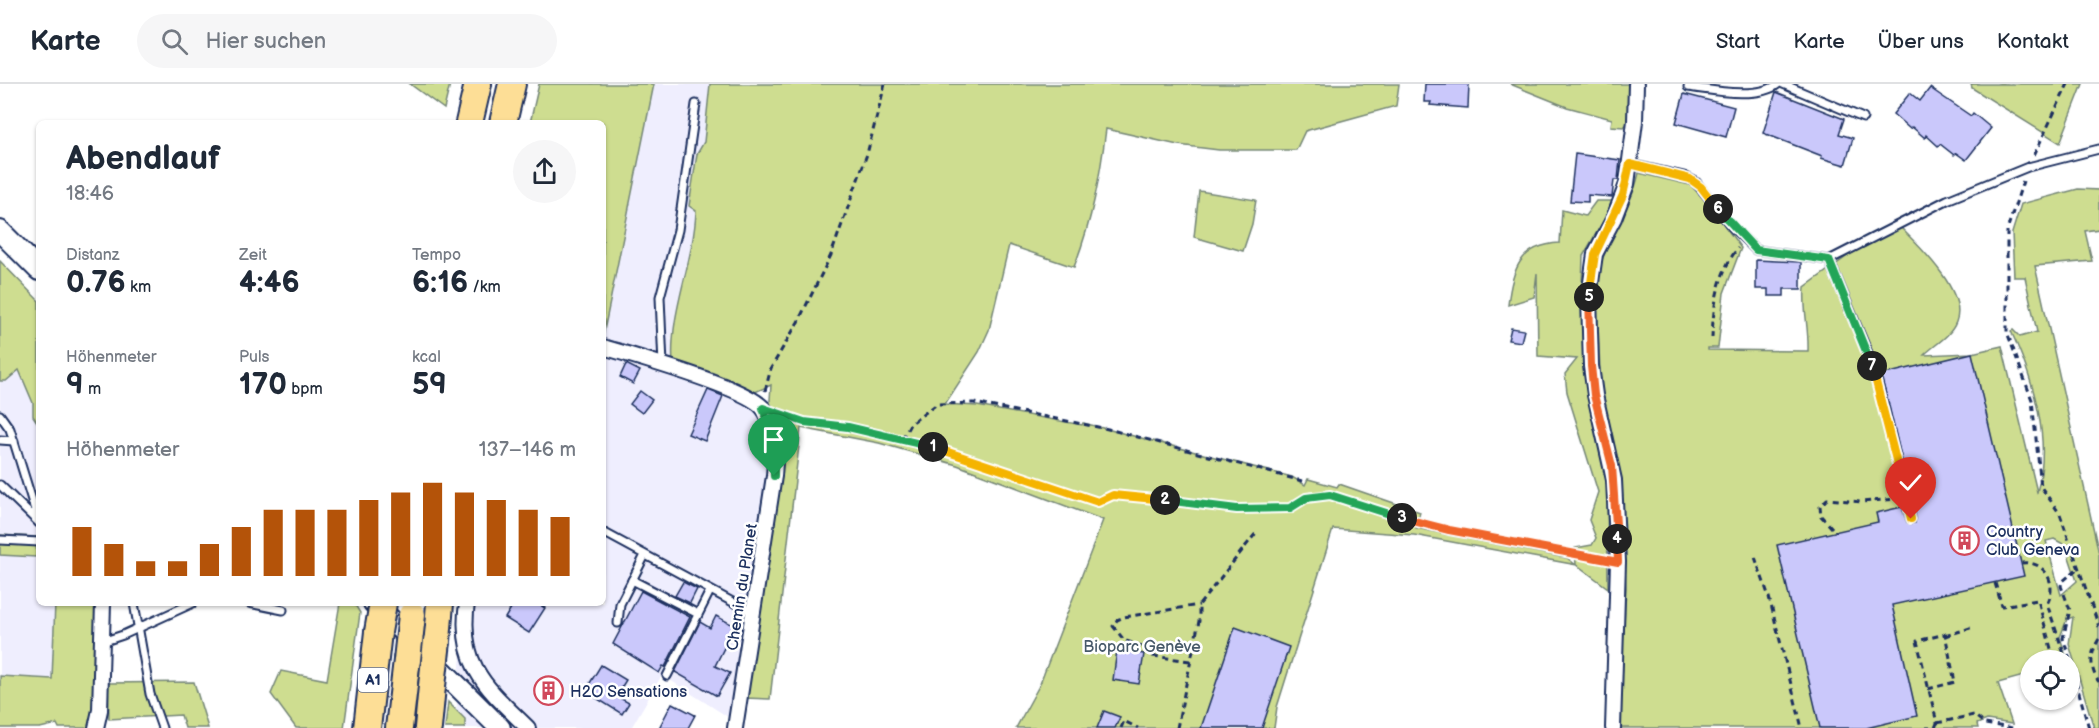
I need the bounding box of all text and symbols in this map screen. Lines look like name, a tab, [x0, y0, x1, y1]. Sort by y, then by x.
search box	[137, 14, 557, 68]
text: Karte	[30, 25, 101, 58]
icon: search	[158, 25, 191, 58]
text: Hier suchen	[206, 28, 326, 55]
text: Start	[1716, 29, 1760, 54]
text: Karte	[1793, 29, 1845, 54]
text: Über uns	[1878, 29, 1964, 54]
text: Kontakt	[1997, 29, 2069, 54]
text: Abendlauf	[66, 139, 220, 179]
button: share	[513, 140, 576, 203]
text: 18:46	[66, 182, 114, 206]
pin: 6	[1703, 194, 1733, 224]
text: 6	[1713, 199, 1723, 218]
text: Distanz	[66, 246, 120, 265]
text: Zeit	[239, 246, 267, 265]
text: Tempo	[412, 246, 461, 265]
text: 0.76	[66, 265, 126, 301]
text: 4:46	[239, 265, 300, 301]
text: 6:16	[412, 265, 468, 301]
text: km	[126, 278, 151, 297]
text: /km	[468, 278, 501, 297]
pin: 5	[1574, 282, 1604, 312]
text: 5	[1584, 287, 1594, 306]
text: Höhenmeter	[66, 348, 156, 367]
text: Puls	[239, 348, 269, 367]
text: kcal	[412, 348, 441, 367]
pin: 7	[1857, 351, 1887, 381]
text: 7	[1868, 356, 1876, 375]
text: 9	[66, 367, 84, 403]
text: 170	[239, 367, 287, 403]
text: 59	[412, 367, 447, 403]
text: m	[84, 380, 101, 399]
text: bpm	[287, 380, 323, 399]
pin	[748, 414, 799, 476]
icon: arrive	[757, 423, 790, 456]
pin: 1	[918, 432, 948, 462]
text: 1	[930, 437, 936, 456]
text: Höhenmeter	[66, 438, 179, 462]
text: 137–146 m	[479, 438, 576, 462]
pin	[1885, 457, 1936, 519]
icon: check	[1894, 466, 1927, 499]
pin: 2	[1150, 485, 1180, 515]
text: 2	[1160, 490, 1170, 509]
pin: 3	[1387, 503, 1417, 533]
text: 3	[1397, 508, 1407, 527]
street label: Chemin du Planet	[723, 522, 762, 652]
place label: Country Club Geneva	[1986, 523, 2080, 560]
pin: 4	[1602, 524, 1632, 554]
building icon: Country Club Geneva	[1949, 524, 1981, 556]
text: 4	[1612, 529, 1622, 548]
park label: Bioparc Genève	[1083, 638, 1201, 657]
map controls	[2020, 650, 2080, 710]
button: locate	[2020, 650, 2080, 710]
road number: A1	[358, 668, 388, 692]
building icon: H2O Sensations	[533, 675, 565, 707]
place label: H2O Sensations	[570, 683, 687, 702]

